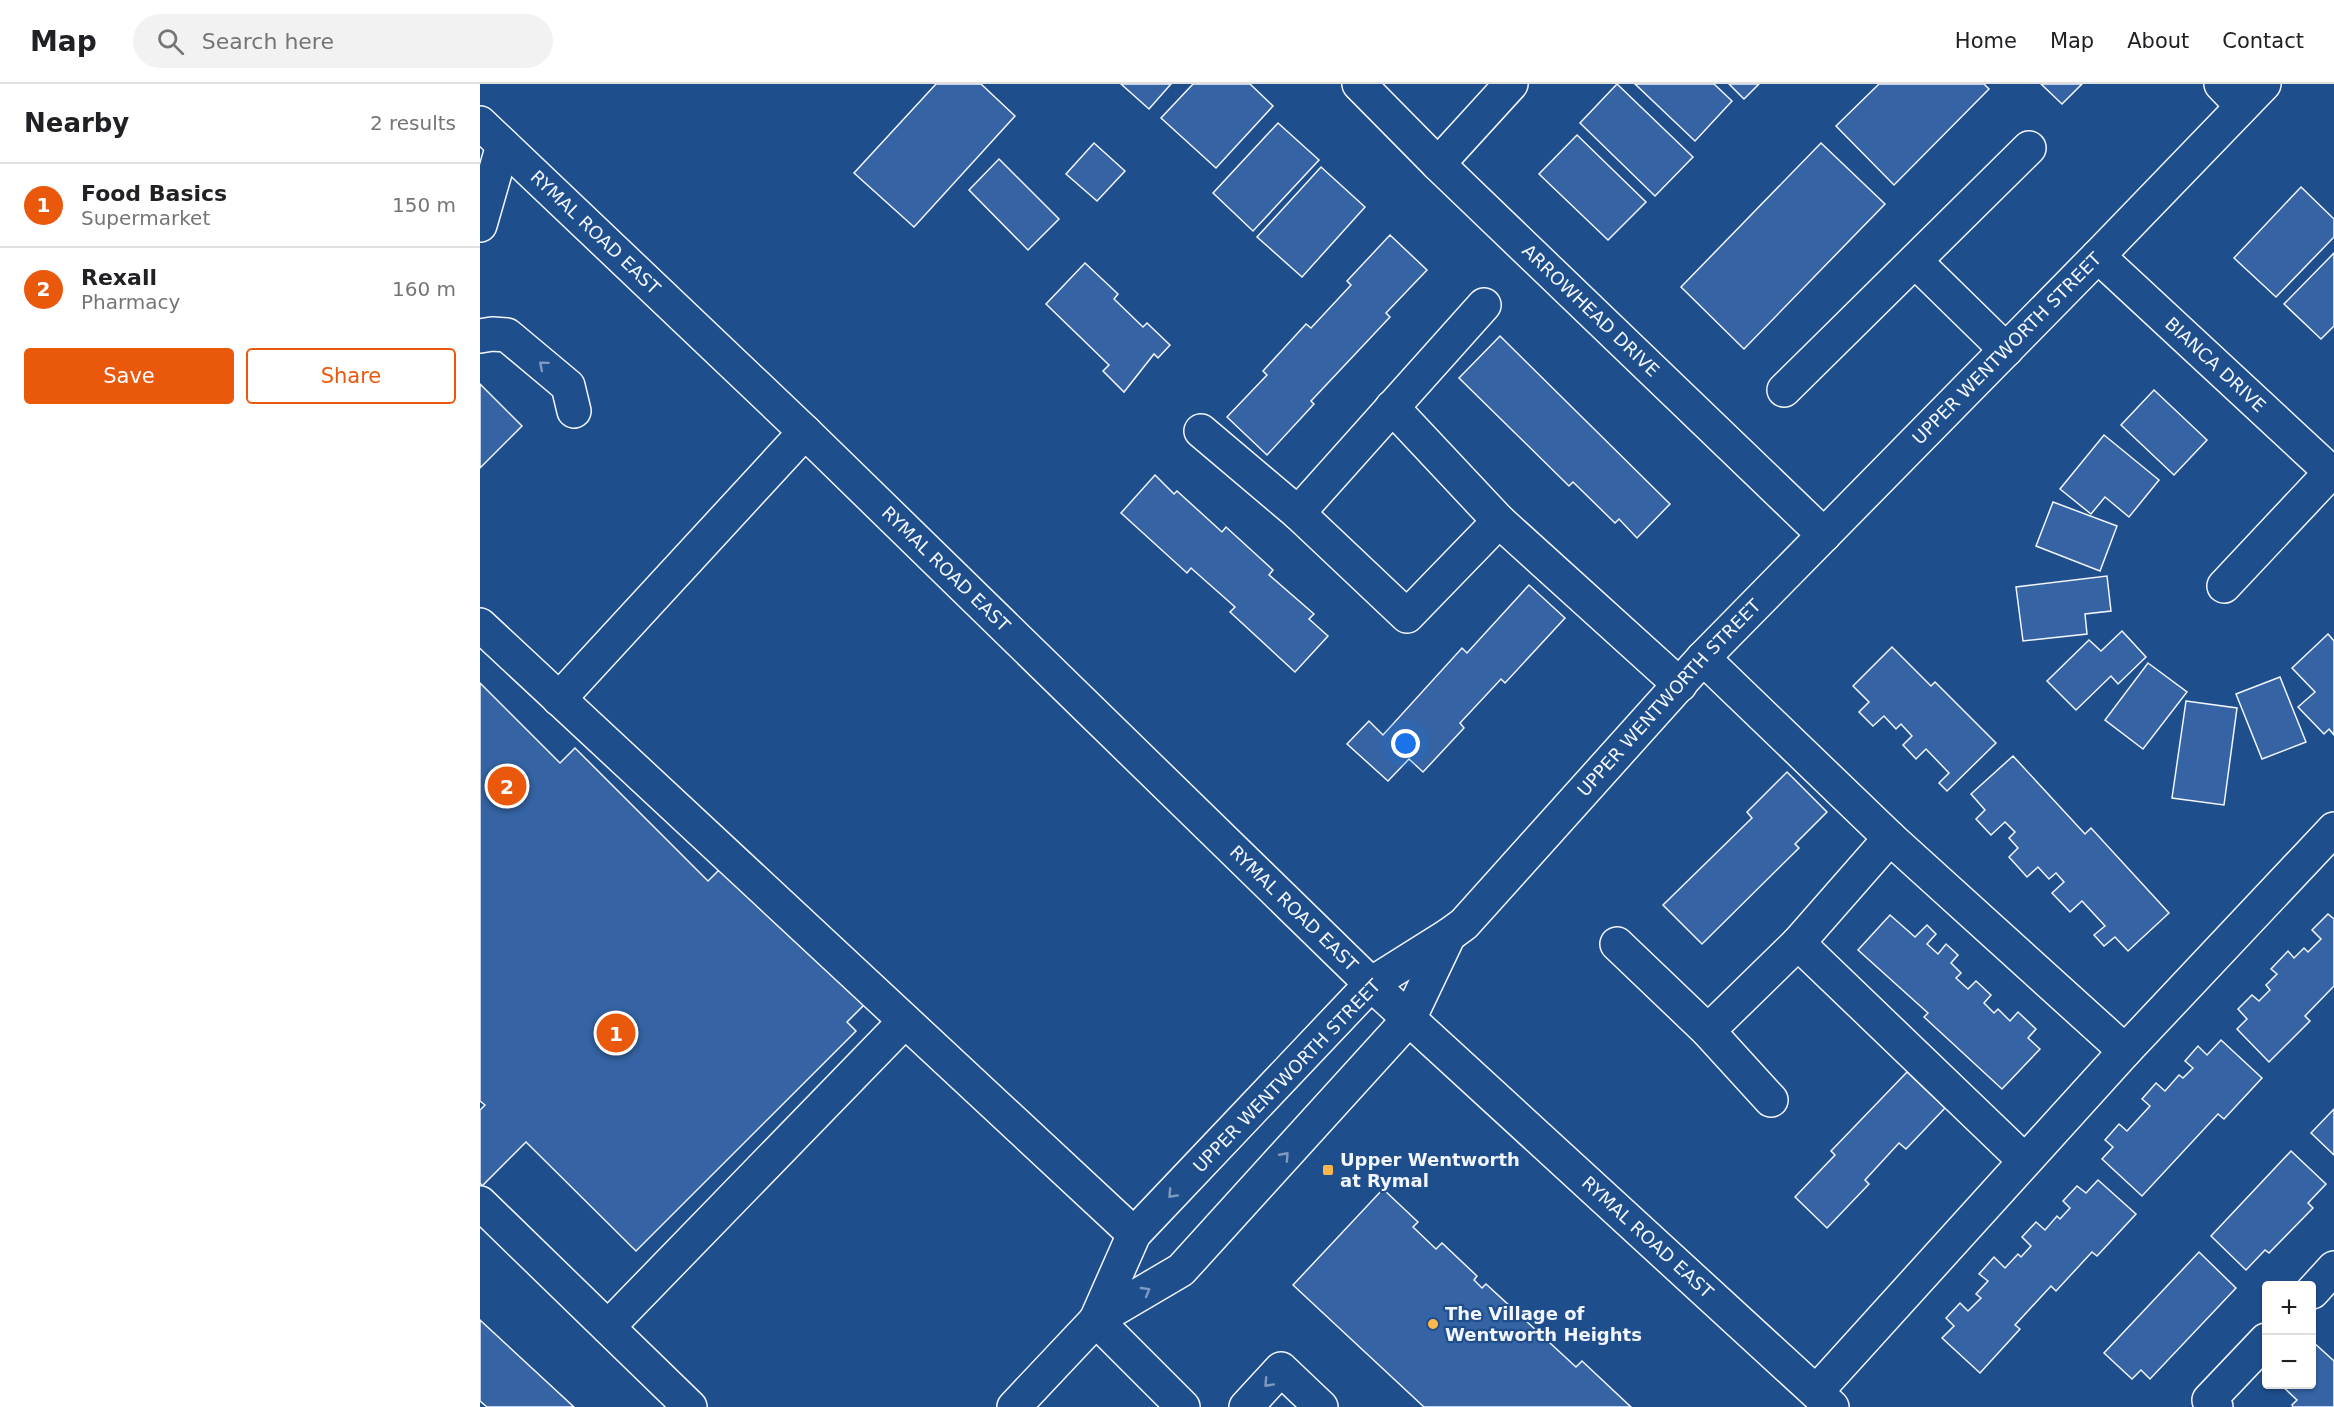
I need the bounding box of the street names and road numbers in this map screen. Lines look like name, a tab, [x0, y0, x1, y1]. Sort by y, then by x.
street label: RYMAL ROAD EAST	[527, 166, 665, 299]
street label: ARROWHEAD DRIVE	[1518, 240, 1664, 381]
street label: UPPER WENTWORTH STREET	[1908, 247, 2106, 449]
street label: BIANCA DRIVE	[2161, 313, 2270, 416]
street label: RYMAL ROAD EAST	[878, 502, 1015, 637]
street label: UPPER WENTWORTH STREET	[1573, 594, 1765, 800]
street label: RYMAL ROAD EAST	[1226, 841, 1363, 976]
street label: UPPER WENTWORTH STREET	[1189, 974, 1385, 1177]
street label: RYMAL ROAD EAST	[1578, 1172, 1718, 1303]

